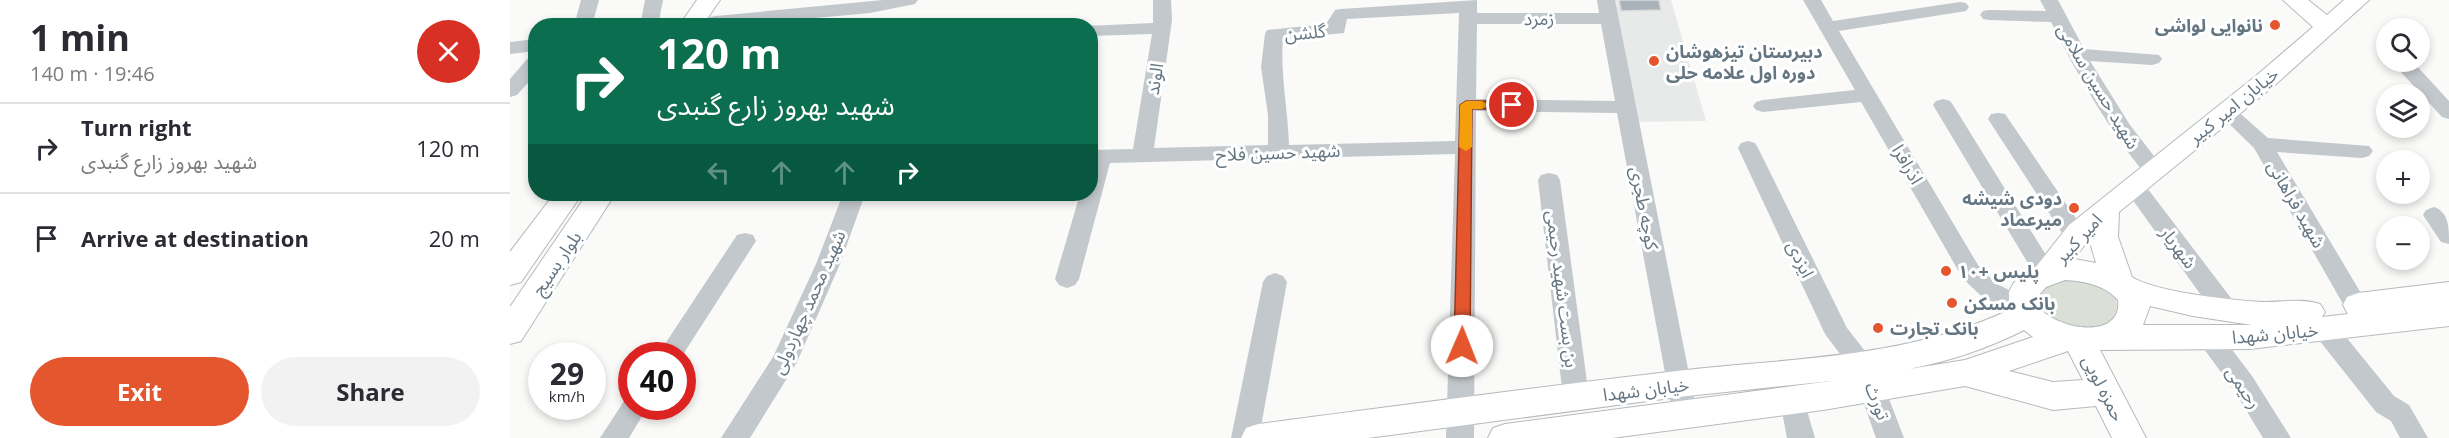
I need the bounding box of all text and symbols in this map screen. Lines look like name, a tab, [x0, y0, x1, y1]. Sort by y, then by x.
street label: زمرد	[1524, 6, 1554, 30]
text: 1 min	[30, 13, 130, 62]
place label: نانوایی لواشی	[2155, 13, 2263, 37]
street label: گلشن	[1283, 18, 1327, 46]
marker: نانوایی لواشی	[2268, 18, 2282, 32]
map controls	[2376, 18, 2430, 270]
button: search	[2376, 18, 2430, 72]
street label: شهید حسین سلامی	[2052, 19, 2146, 153]
button: close	[417, 20, 480, 83]
text: 120 m	[657, 24, 781, 81]
place label: دبیرستان تیزهوشان دوره اول علامه حلی	[1666, 39, 1822, 84]
icon: right	[558, 42, 636, 120]
marker: دبیرستان تیزهوشان دوره اول علامه حلی	[1647, 54, 1661, 68]
text: 140 m · 19:46	[30, 60, 155, 87]
street label: الوند	[1140, 61, 1168, 97]
street label: خیابان امیر کبیر	[2182, 61, 2283, 149]
pin	[1486, 79, 1537, 130]
button: layers	[2376, 84, 2430, 138]
text: شهید بهروز زارع گنبدی	[657, 86, 895, 123]
icon: arrive	[1495, 88, 1528, 121]
text: Turn right	[81, 112, 192, 142]
icon: right	[30, 132, 63, 165]
text: 120 m	[416, 133, 480, 163]
street label: شهید حسین فلاح	[1215, 138, 1341, 168]
street label: اذرافرا	[1887, 140, 1929, 188]
text: شهید بهروز زارع گنبدی	[81, 148, 257, 175]
button: +	[2376, 150, 2430, 204]
icon: left	[702, 156, 735, 189]
icon: ahead	[765, 156, 798, 189]
icon: ahead	[828, 156, 861, 189]
icon: right	[891, 156, 924, 189]
street label: شهید فراهانی	[2262, 156, 2332, 252]
street label: کوچه طجری	[1625, 164, 1665, 252]
place label: دودی شیشه میرعماد	[1962, 186, 2062, 231]
marker: دودی شیشه میرعماد	[2067, 201, 2081, 215]
street label: امیر کبیر	[2048, 208, 2107, 269]
street label: بن بست شهید رحیمی	[1541, 209, 1585, 369]
button: −	[2376, 216, 2430, 270]
street label: شهریار	[2155, 220, 2203, 273]
icon: arrive	[30, 222, 63, 255]
text: Arrive at destination	[81, 223, 309, 253]
text: 20 m	[429, 223, 480, 253]
street label: بلوار بسیج	[526, 226, 588, 301]
street label: شهید محمد چهاردولی	[765, 226, 851, 378]
street label: ایزدی	[1782, 236, 1820, 282]
place label: پلیس +۱۰	[1958, 259, 2039, 284]
marker: پلیس +۱۰	[1939, 264, 1953, 278]
place label: بانک مسکن	[1964, 291, 2055, 315]
marker: بانک مسکن	[1945, 296, 1959, 310]
position arrow	[1430, 314, 1494, 378]
place label: بانک تجارت	[1890, 316, 1979, 340]
street label: خیابان شهدا	[2231, 317, 2319, 349]
marker: بانک تجارت	[1871, 321, 1885, 335]
speed limit sign: 40	[618, 342, 696, 420]
street label: حمزه لویی	[2077, 351, 2131, 425]
text: 29	[550, 353, 584, 394]
button: Exit	[30, 357, 249, 426]
button: Share	[261, 357, 480, 426]
street label: رحیمی	[2221, 361, 2267, 413]
street label: خیابان شهدا	[1601, 372, 1691, 406]
street label: تورث	[1860, 379, 1896, 423]
text: km/h	[549, 386, 585, 406]

